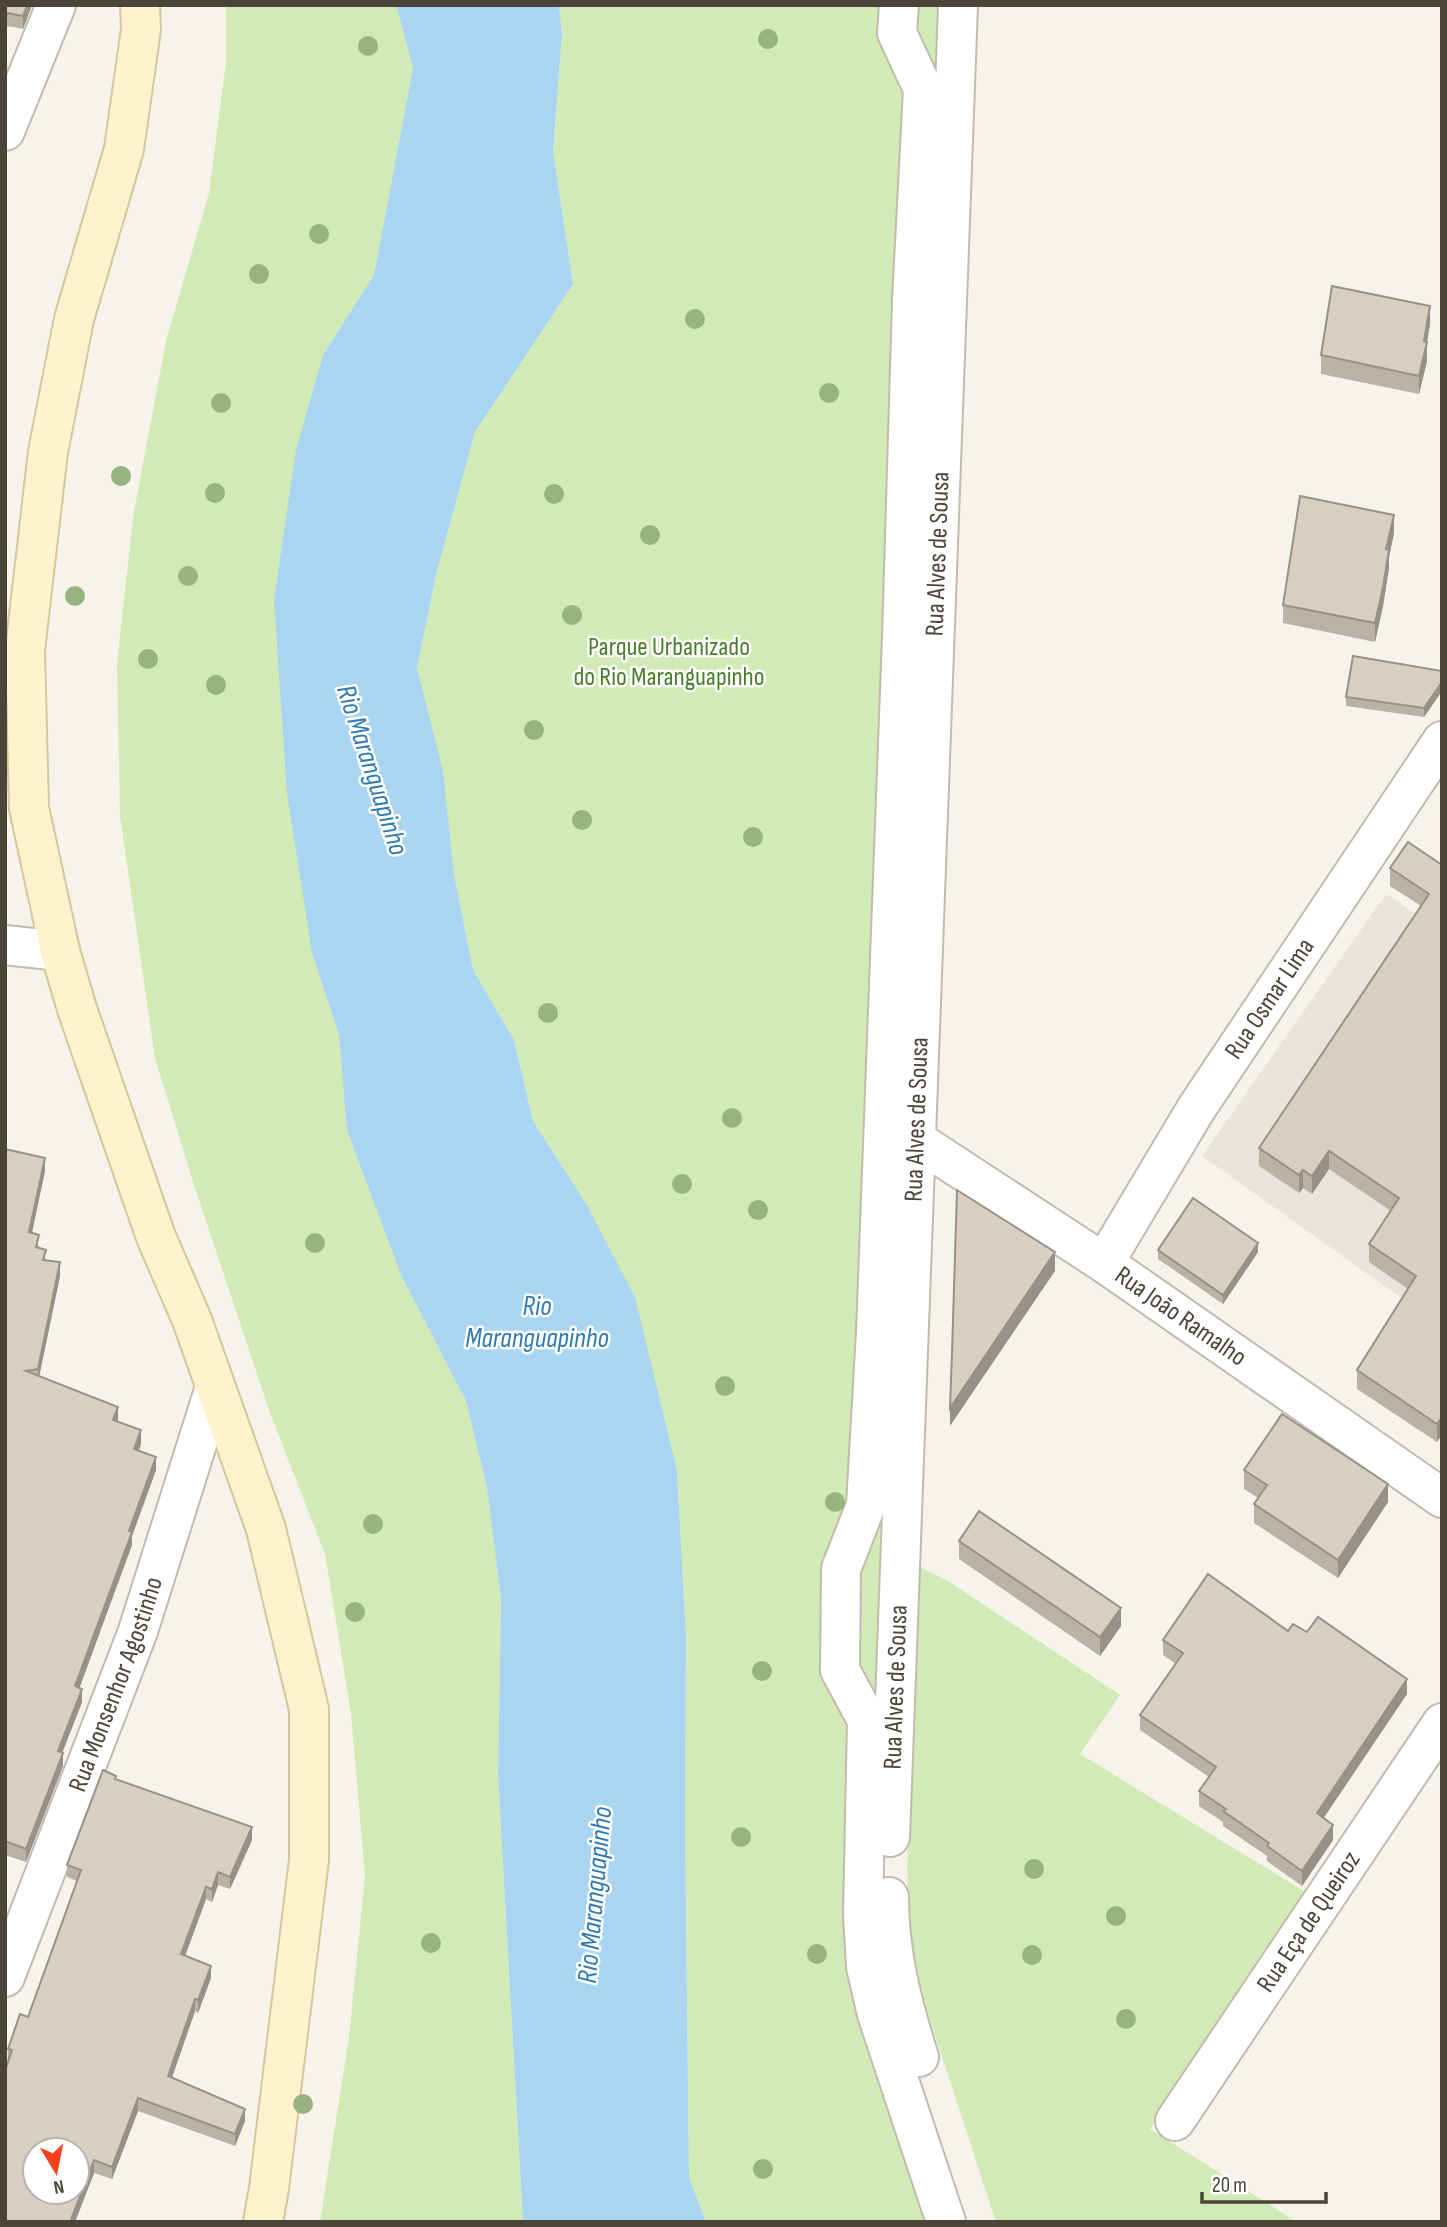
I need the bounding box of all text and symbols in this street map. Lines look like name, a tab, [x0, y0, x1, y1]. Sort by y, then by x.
street label: Rua Alves de Sousa	[919, 471, 956, 637]
park label: Parque Urbanizado do Rio Maranguapinho	[573, 632, 765, 693]
water label: Rio Maranguapinho	[329, 681, 415, 860]
street label: Rua Osmar Lima	[1218, 932, 1321, 1065]
street label: Rua Alves de Sousa	[898, 1037, 935, 1202]
street label: Rua João Ramalho	[1109, 1260, 1252, 1373]
water label: Rio Maranguapinho	[465, 1290, 609, 1355]
street label: Rua Monsenhor Agostinho	[62, 1573, 170, 1796]
street label: Rua Alves de Sousa	[877, 1604, 914, 1770]
water label: Rio Maranguapinho	[571, 1805, 619, 1985]
street label: Rua Eça de Queiroz	[1250, 1845, 1367, 1998]
north arrow	[21, 2136, 91, 2206]
scale bar	[1202, 2160, 1326, 2204]
text: 20 m	[1212, 2173, 1247, 2198]
text: N	[52, 2174, 66, 2198]

